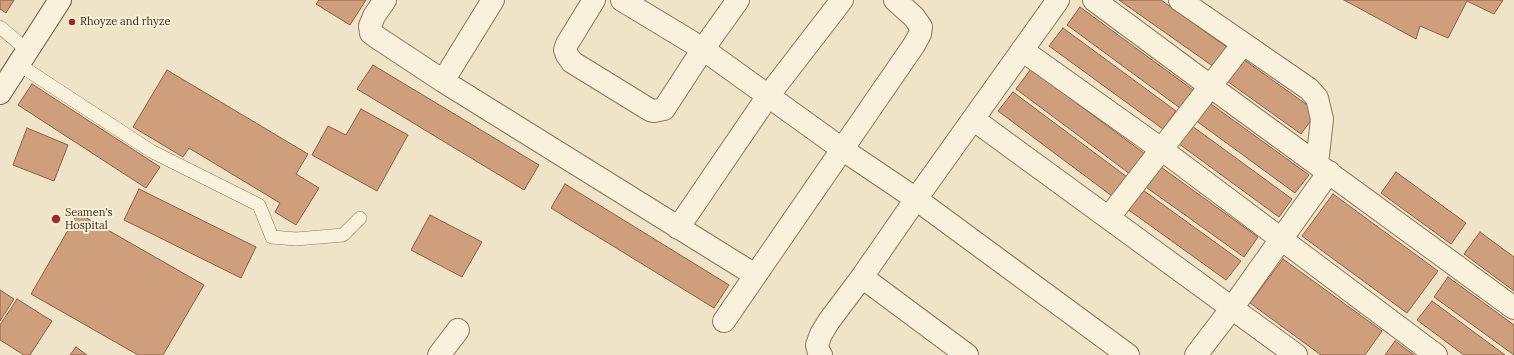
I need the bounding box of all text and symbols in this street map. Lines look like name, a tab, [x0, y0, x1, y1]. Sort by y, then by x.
place label: Rhoyze and rhyze	[80, 15, 170, 29]
marker: Rhoyze and rhyze	[67, 17, 77, 27]
place label: Seamen's Hospital	[65, 206, 113, 232]
marker: Seamen's Hospital	[50, 213, 62, 225]

